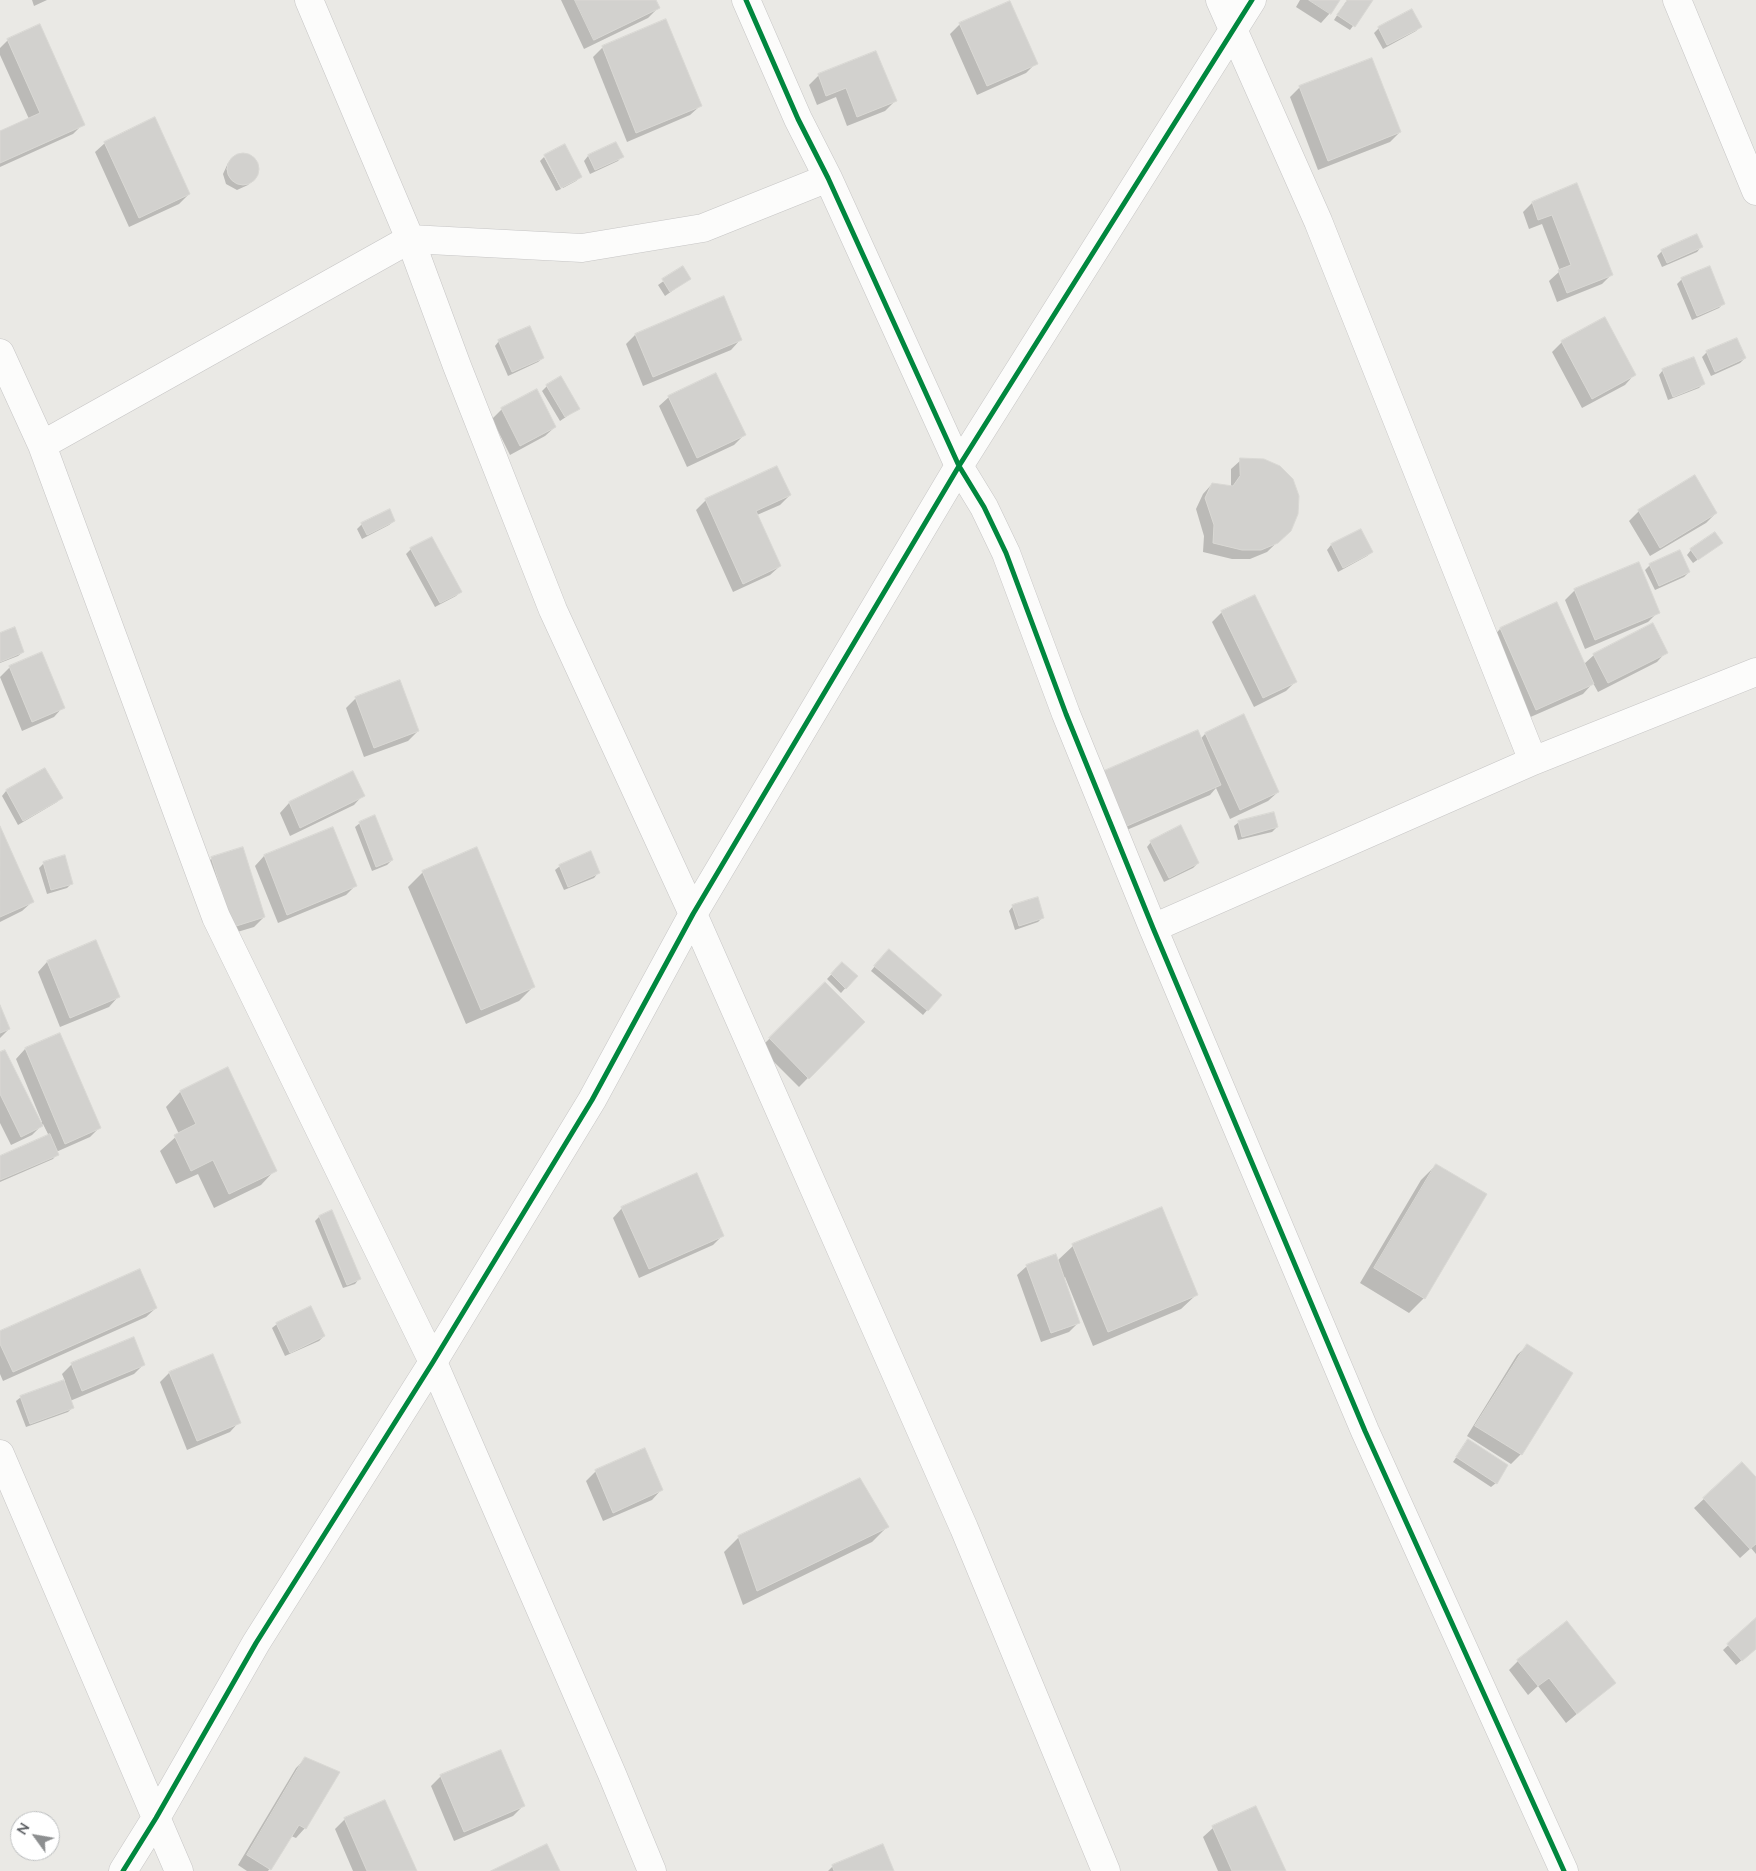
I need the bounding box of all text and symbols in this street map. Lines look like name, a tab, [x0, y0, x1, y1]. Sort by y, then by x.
north arrow	[10, 1811, 60, 1861]
text: N	[13, 1819, 33, 1837]

